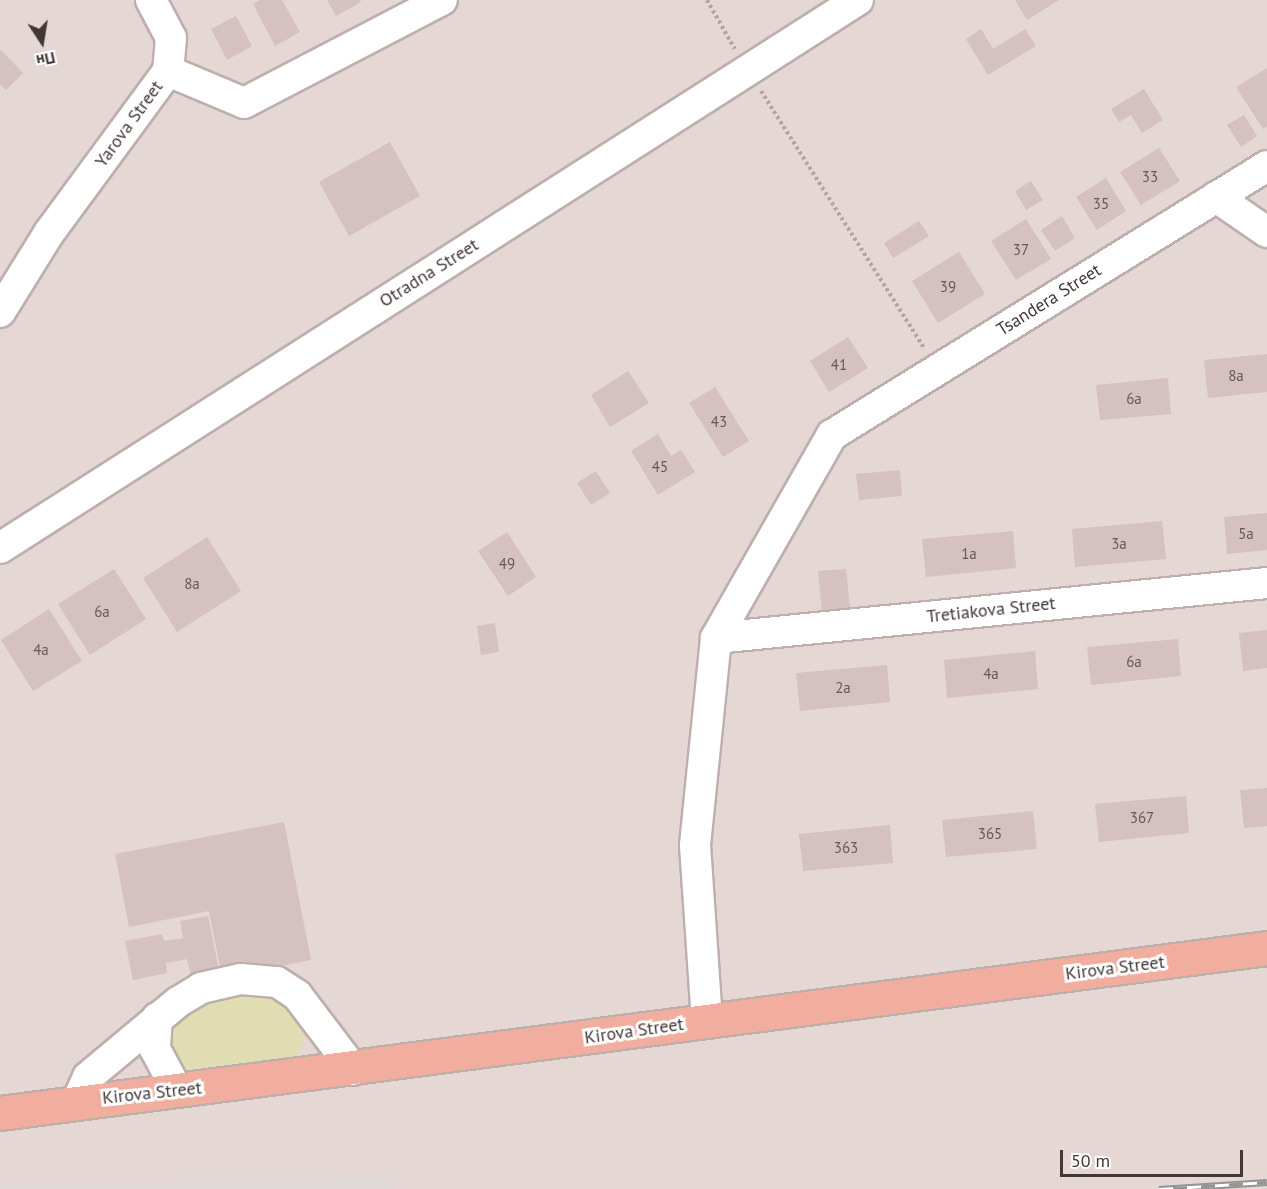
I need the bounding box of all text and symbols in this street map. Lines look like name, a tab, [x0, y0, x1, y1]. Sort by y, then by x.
north arrow	[12, 12, 72, 72]
text: Пн	[34, 48, 57, 71]
street label: Yarova Street	[90, 77, 168, 171]
house number: 33	[1142, 168, 1158, 186]
house number: 35	[1093, 195, 1109, 213]
street label: Otradna Street	[375, 234, 483, 312]
house number: 37	[1013, 241, 1029, 259]
street label: Tsandera Street	[993, 259, 1105, 341]
house number: 39	[940, 278, 956, 296]
house number: 41	[831, 356, 847, 374]
house number: 8а	[1228, 367, 1244, 385]
house number: 6а	[1126, 390, 1142, 408]
house number: 43	[711, 413, 727, 431]
house number: 45	[652, 458, 668, 476]
house number: 5а	[1238, 525, 1254, 543]
house number: 3а	[1111, 535, 1127, 553]
house number: 1а	[961, 545, 977, 563]
house number: 49	[499, 555, 515, 573]
house number: 8а	[184, 575, 200, 593]
street label: Tretiakova Street	[926, 592, 1056, 628]
house number: 6а	[94, 603, 110, 621]
house number: 4а	[33, 641, 49, 659]
house number: 6а	[1126, 653, 1142, 671]
house number: 4а	[983, 665, 999, 683]
house number: 2а	[835, 679, 851, 697]
house number: 367	[1130, 809, 1154, 827]
house number: 365	[978, 825, 1002, 843]
house number: 363	[834, 839, 858, 857]
street label: Kirova Street	[1064, 951, 1166, 985]
street label: Kirova Street	[583, 1013, 685, 1049]
street label: Kirova Street	[101, 1077, 203, 1109]
scale bar	[1063, 1138, 1246, 1176]
text: 50 m	[1071, 1149, 1110, 1172]

